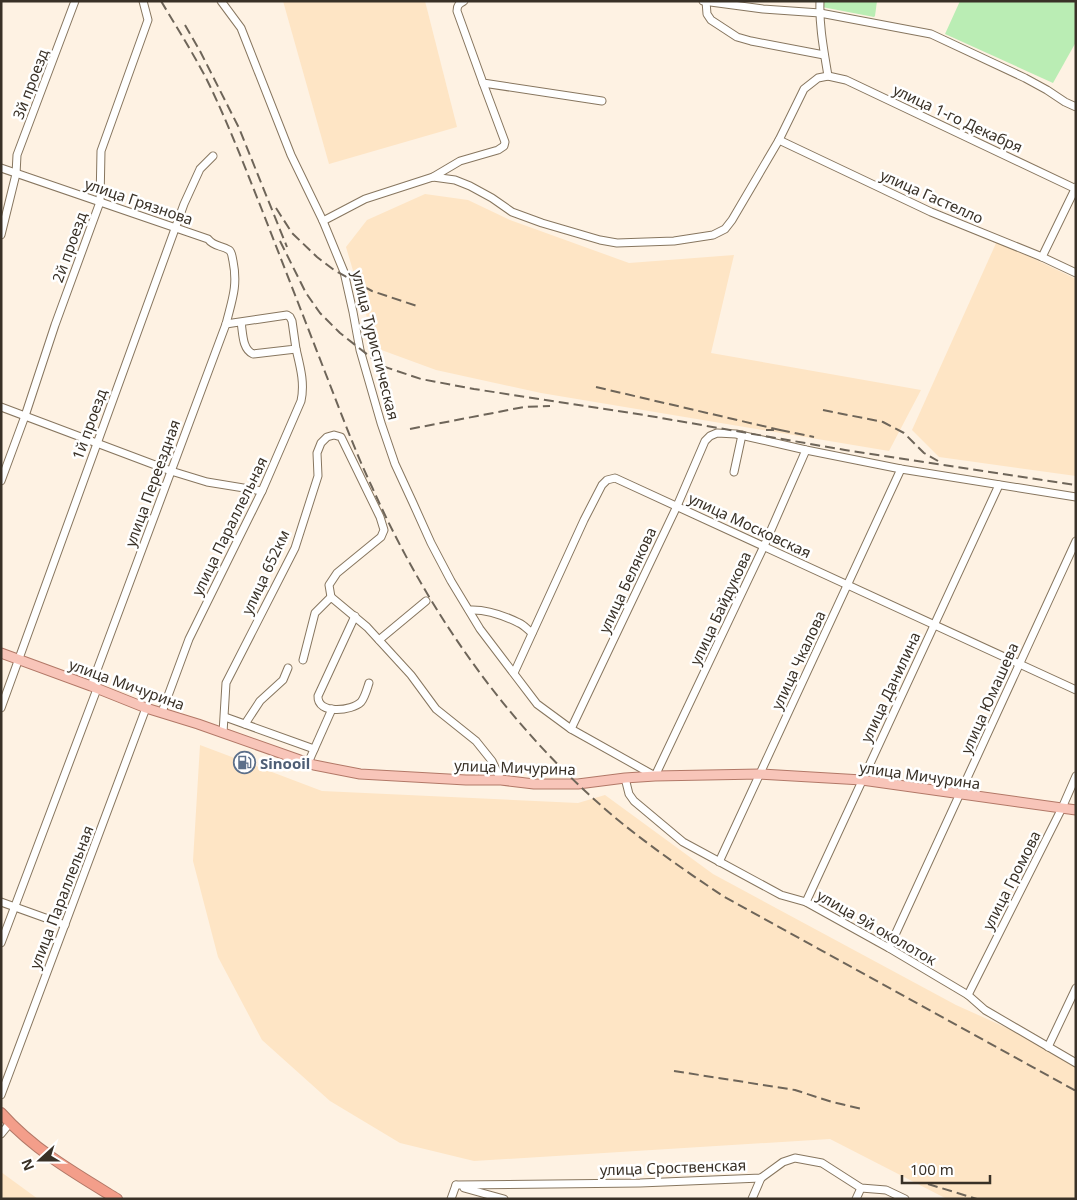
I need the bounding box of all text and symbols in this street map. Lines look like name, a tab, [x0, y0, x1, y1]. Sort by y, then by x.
street label: 3й проезд	[7, 46, 53, 122]
street label: улица 1-го Декабря	[890, 79, 1026, 157]
street label: улица Гастелло	[877, 164, 987, 228]
street label: улица Грязнова	[82, 173, 196, 229]
street label: 2й проезд	[47, 209, 91, 285]
street label: улица Туристическая	[348, 268, 404, 422]
street label: 1й проезд	[67, 386, 111, 462]
street label: улица Переездная	[120, 417, 184, 549]
street label: улица Параллельная	[187, 453, 271, 599]
street label: улица Московская	[685, 488, 815, 562]
street label: улица Белякова	[594, 524, 660, 636]
street label: улица 652км	[237, 526, 293, 618]
street label: улица Байдукова	[685, 548, 755, 668]
street label: улица Чкалова	[766, 607, 830, 713]
street label: улица Данилина	[856, 628, 924, 746]
street label: улица Юмашева	[956, 639, 1022, 757]
street label: улица Мичурина	[66, 654, 188, 714]
fuel station icon: Sinooil	[232, 751, 256, 775]
place label: Sinooil	[260, 753, 310, 773]
street label: улица Мичурина	[454, 755, 576, 779]
street label: улица Мичурина	[858, 757, 982, 793]
street label: улица Параллельная	[24, 822, 98, 972]
street label: улица Громова	[977, 827, 1045, 933]
street label: улица 9й околоток	[814, 885, 940, 969]
north arrow	[15, 1135, 65, 1185]
scale bar	[902, 1152, 990, 1184]
street label: улица Сроственская	[599, 1154, 747, 1180]
text: N	[16, 1156, 38, 1174]
text: 100 m	[910, 1159, 954, 1179]

